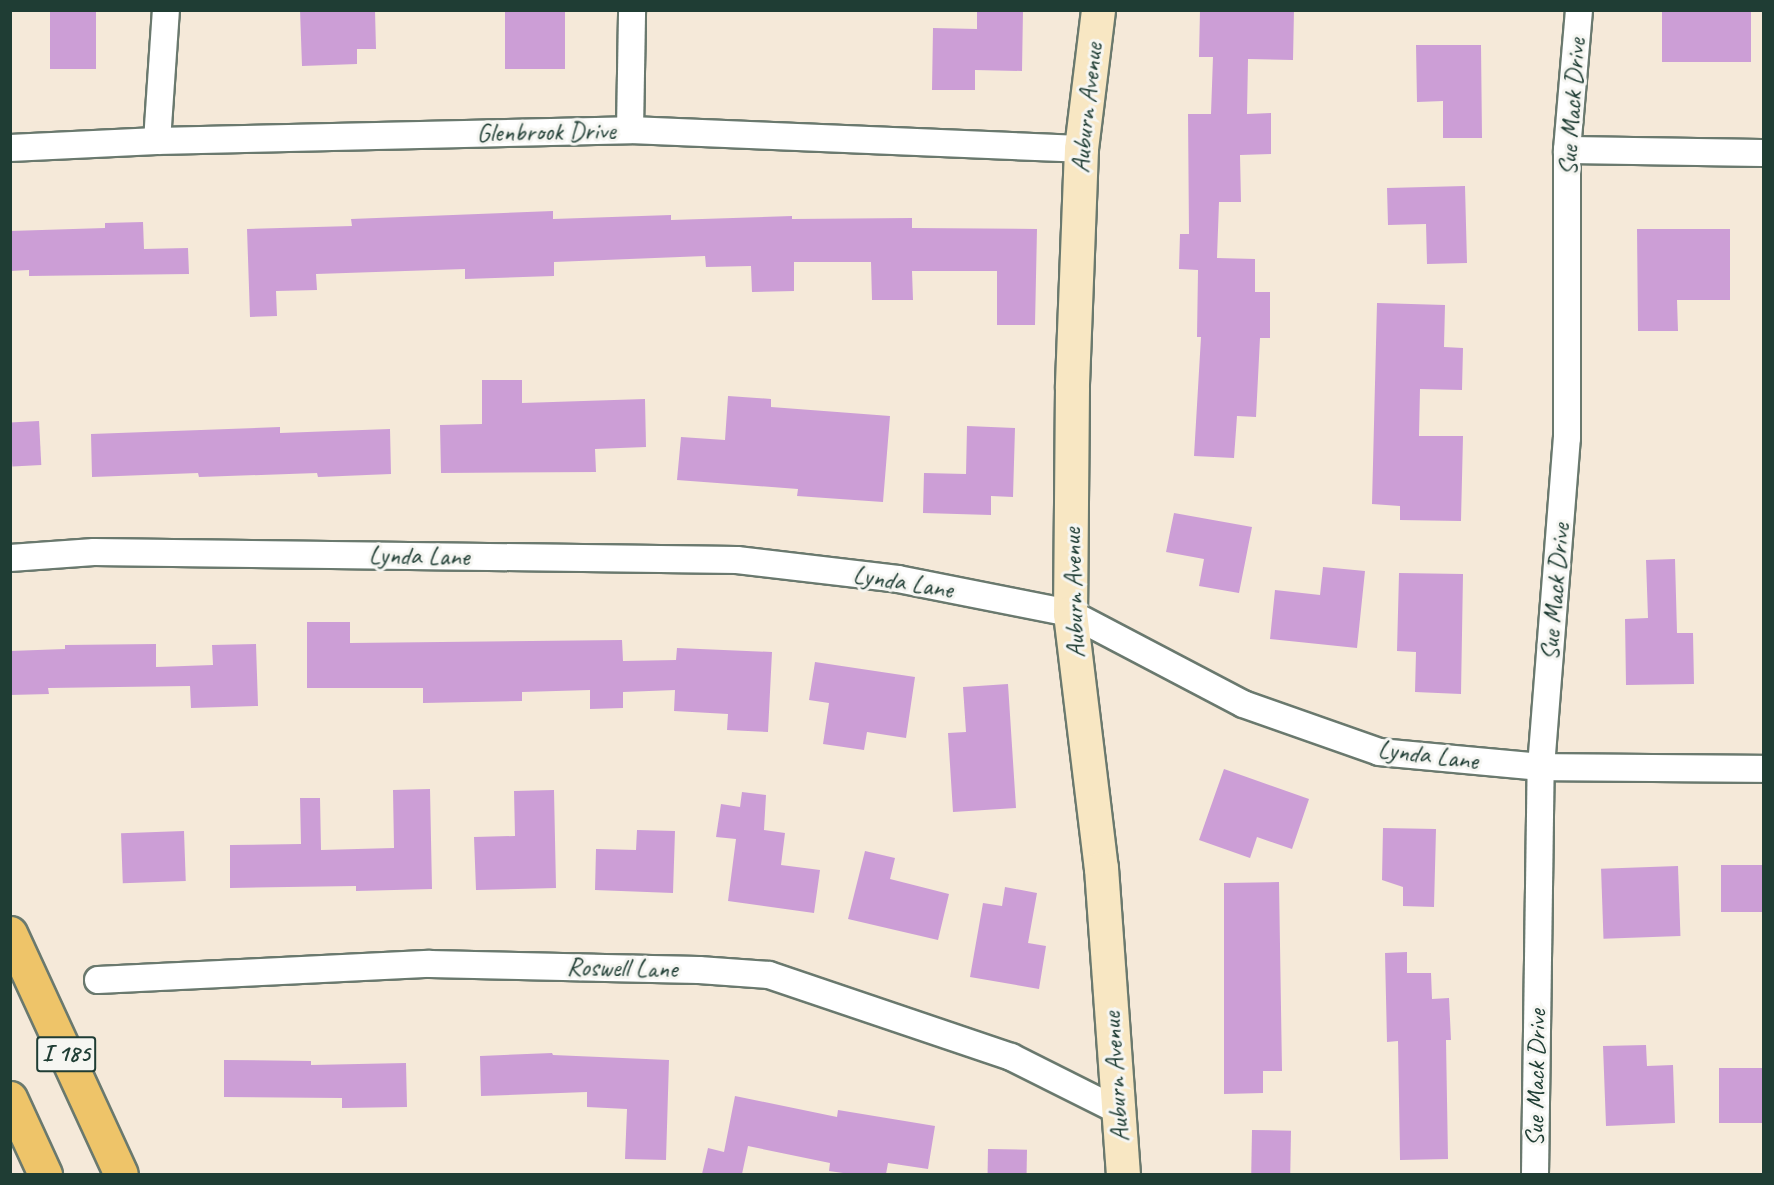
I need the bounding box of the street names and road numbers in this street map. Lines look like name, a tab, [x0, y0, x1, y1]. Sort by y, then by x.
street label: Sue Mack Drive	[1552, 37, 1592, 177]
street label: Auburn Avenue	[1065, 42, 1109, 174]
street label: Glenbrook Drive	[476, 115, 616, 149]
street label: Sue Mack Drive	[1533, 522, 1577, 662]
street label: Auburn Avenue	[1056, 527, 1092, 659]
street label: Lynda Lane	[368, 540, 470, 572]
street label: Lynda Lane	[850, 559, 956, 605]
street label: Lynda Lane	[1376, 733, 1480, 777]
street label: Roswell Lane	[566, 951, 678, 985]
street label: Sue Mack Drive	[1519, 1009, 1553, 1147]
street label: Auburn Avenue	[1096, 1011, 1136, 1143]
road number: I 185	[36, 1033, 96, 1075]

